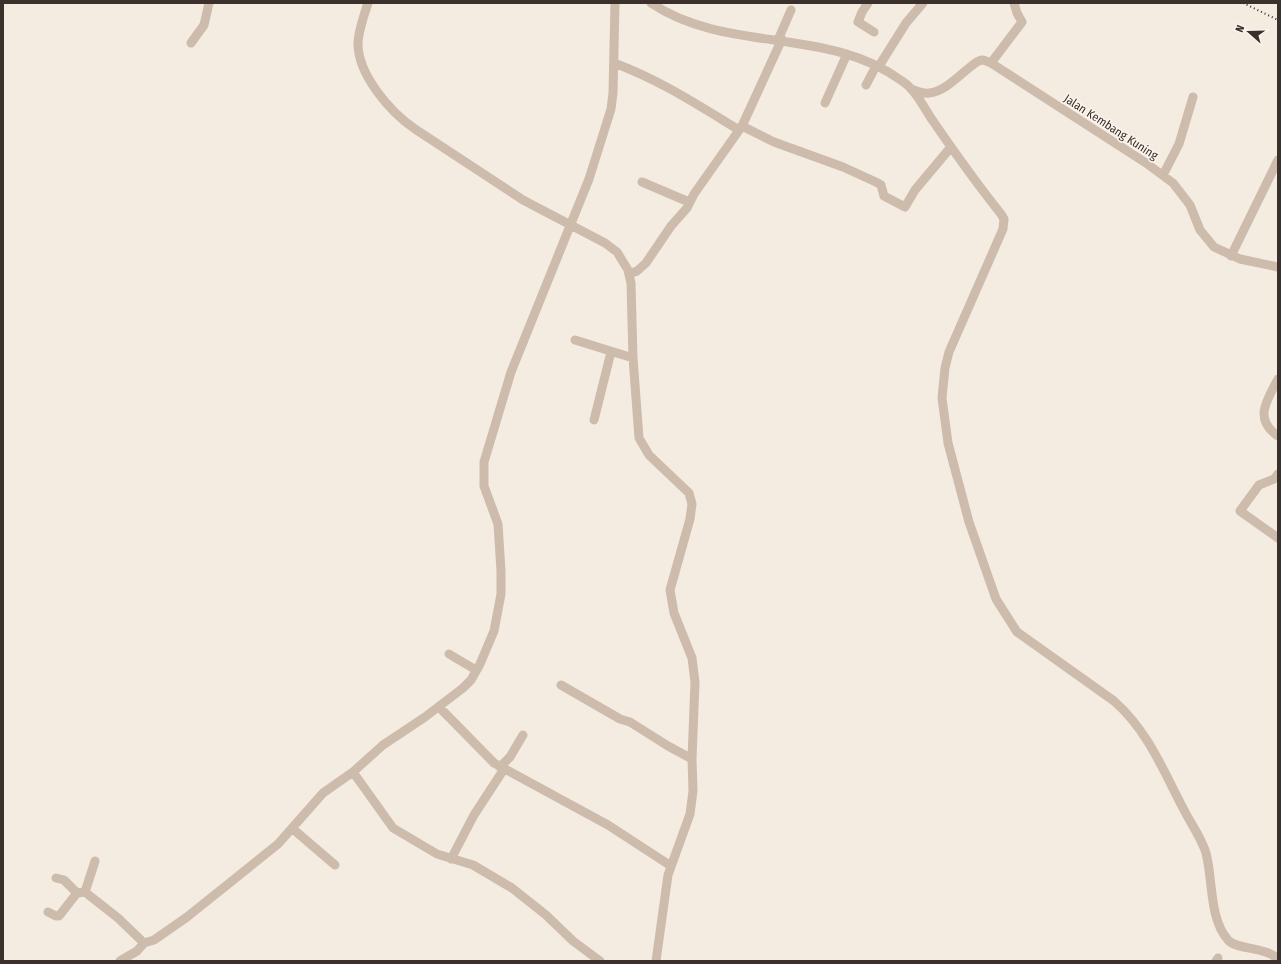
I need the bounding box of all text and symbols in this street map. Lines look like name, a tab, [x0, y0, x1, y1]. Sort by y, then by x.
north arrow	[1229, 12, 1269, 52]
text: N	[1233, 23, 1247, 34]
street label: Jalan Kembang Kuning	[1061, 91, 1161, 163]

